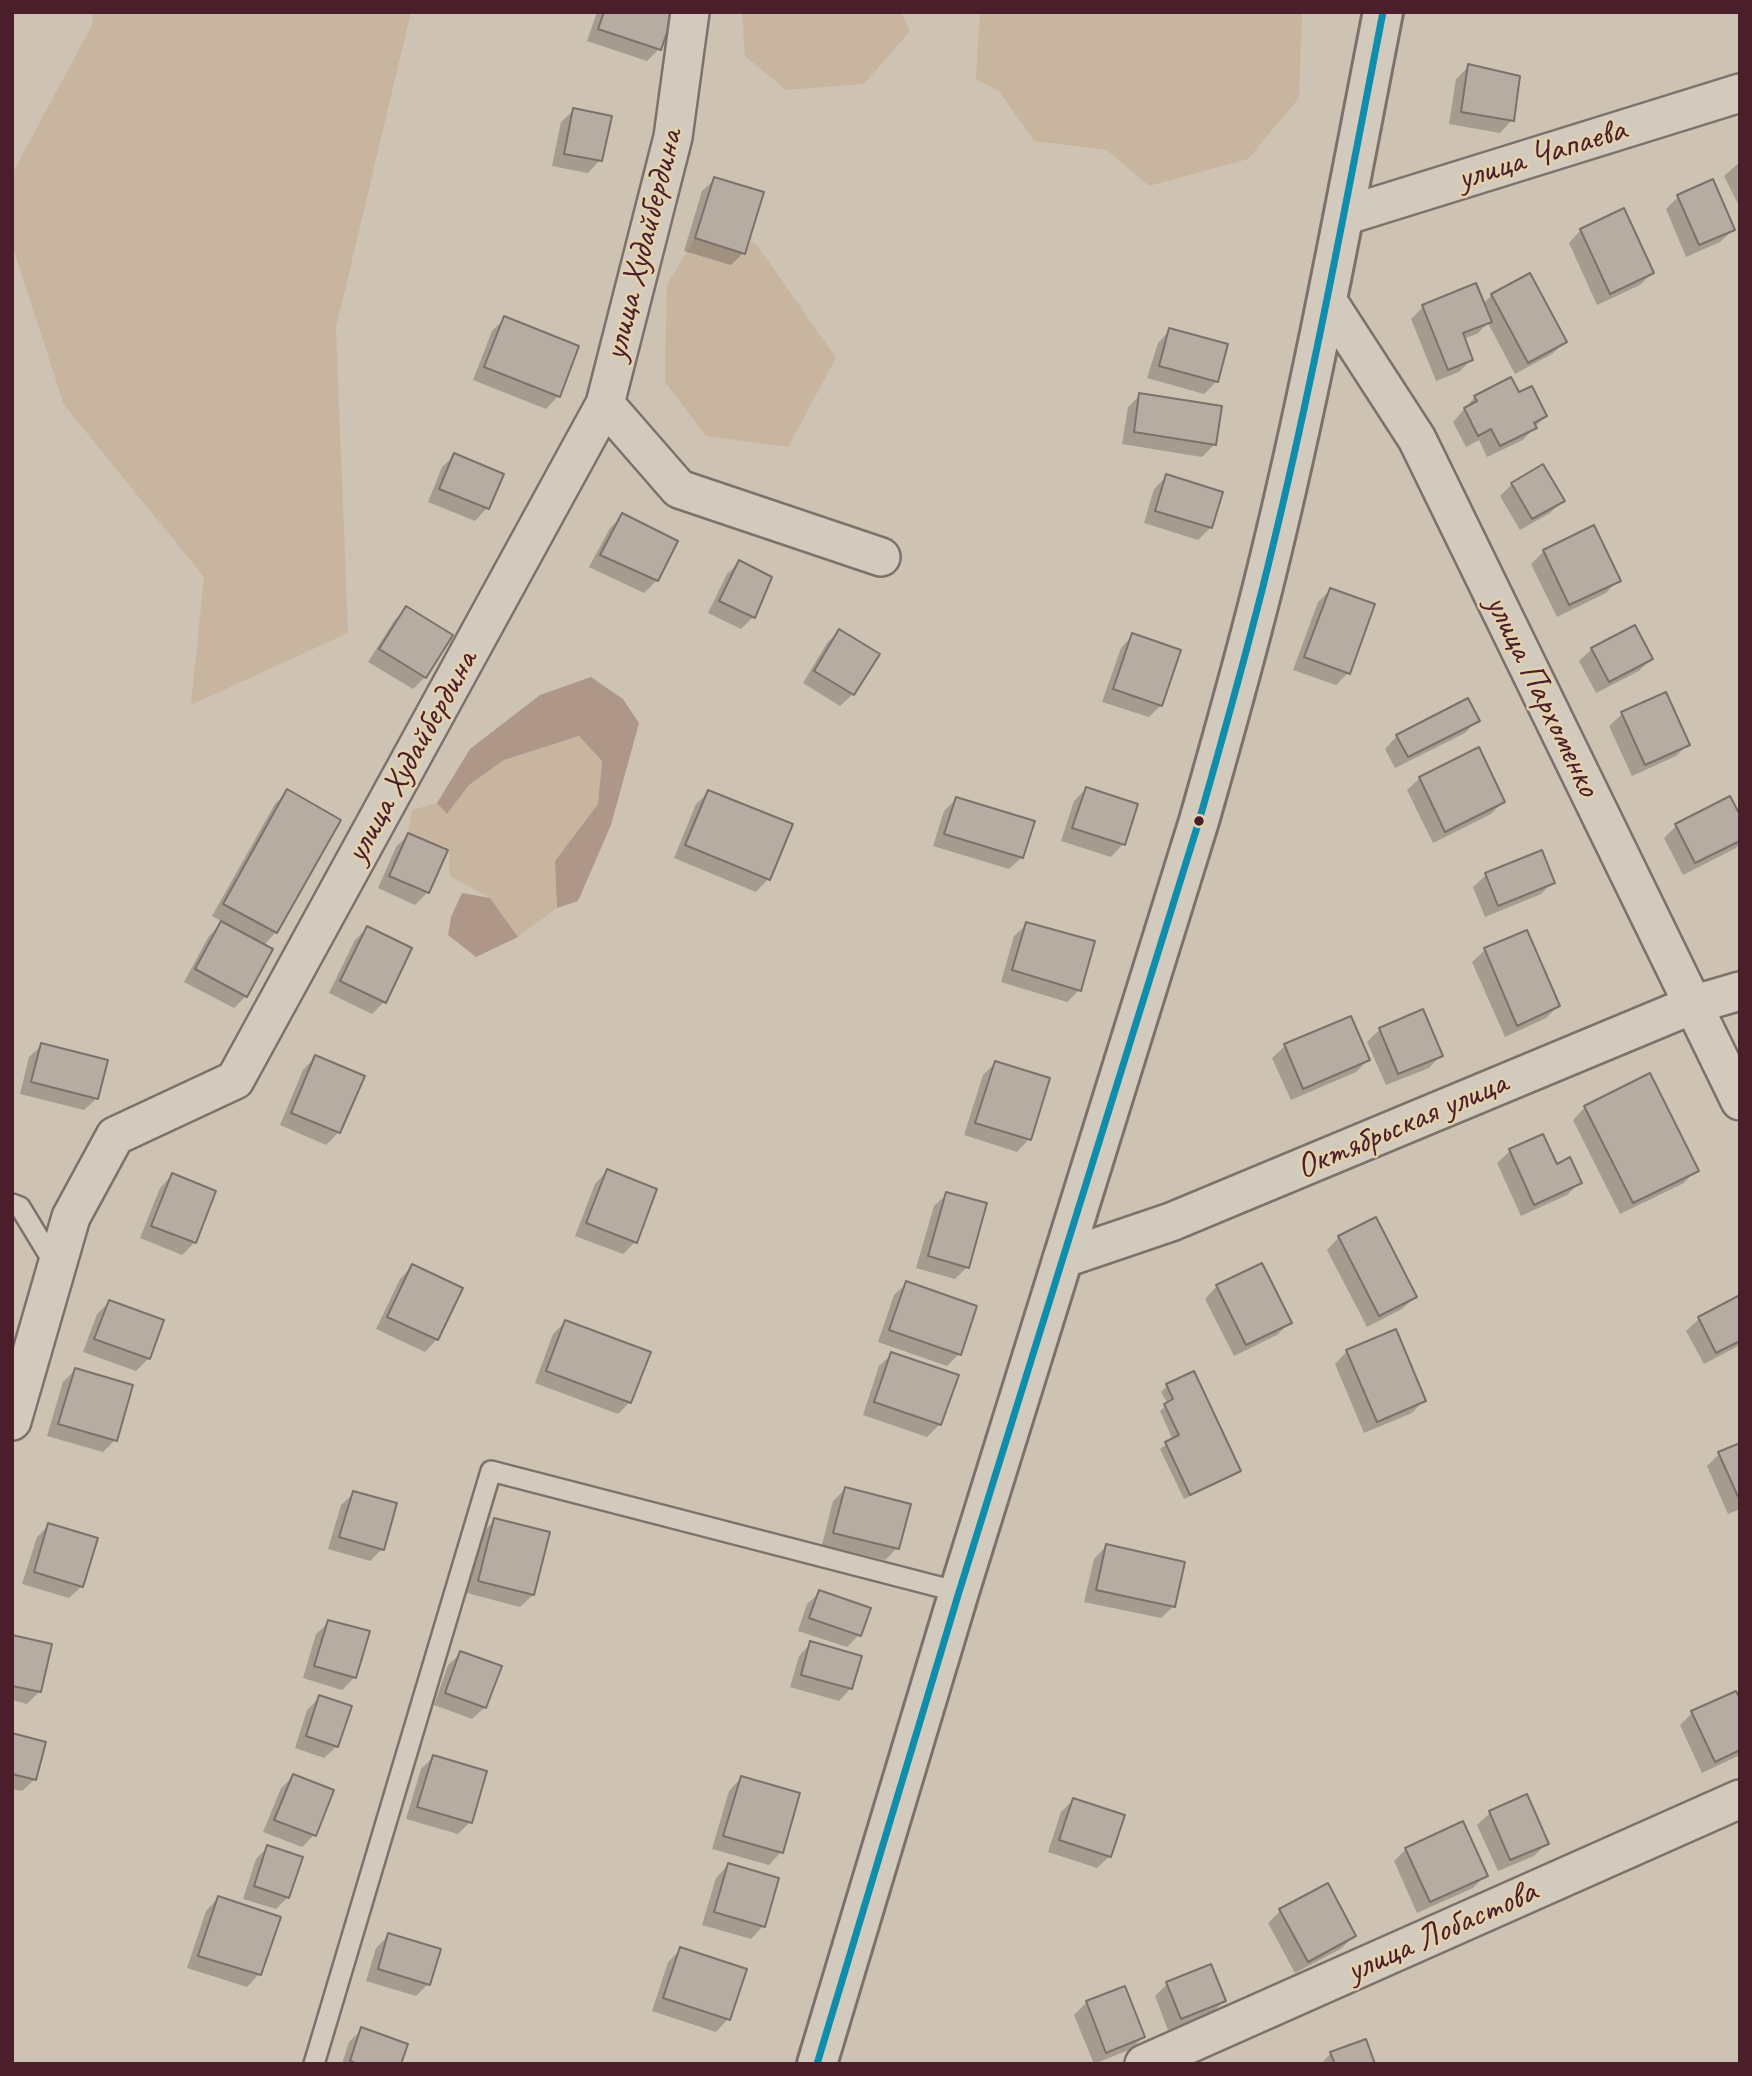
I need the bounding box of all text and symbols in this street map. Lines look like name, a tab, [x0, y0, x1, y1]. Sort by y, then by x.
street label: улица Чапаева	[1453, 110, 1631, 200]
street label: улица Худайбердина	[595, 125, 693, 365]
street label: улица Пархоменко	[1475, 588, 1609, 804]
street label: улица Худайбердина	[336, 643, 488, 871]
unlabelled marker	[1192, 814, 1206, 828]
street label: Октябрьская улица	[1290, 1063, 1514, 1189]
street label: улица Лобастова	[1340, 1871, 1544, 1993]

